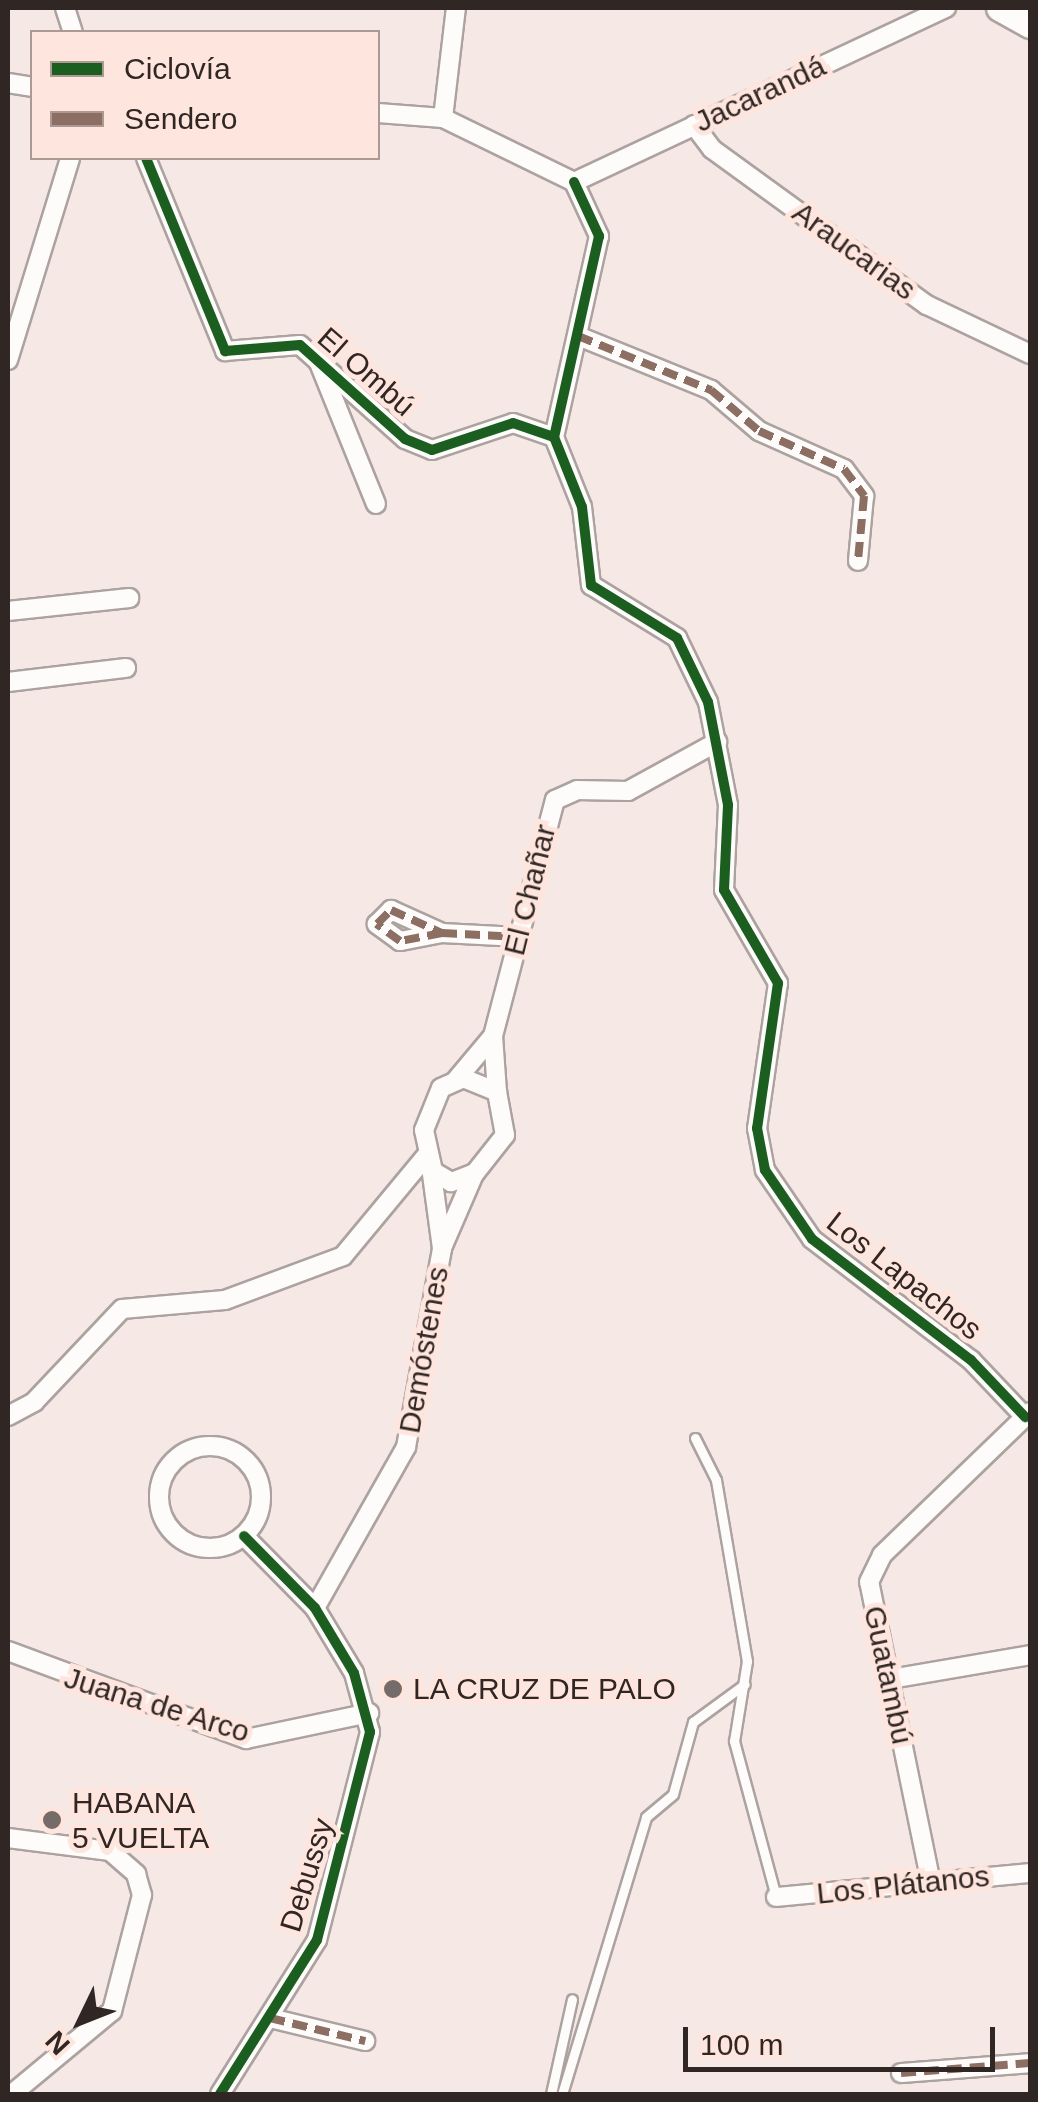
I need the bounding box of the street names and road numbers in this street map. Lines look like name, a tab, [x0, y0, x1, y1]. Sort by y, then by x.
street label: Jacarandá	[689, 48, 831, 140]
street label: Araucarias	[785, 194, 923, 308]
street label: El Ombú	[310, 320, 422, 424]
street label: El Chañar	[496, 821, 564, 959]
street label: Los Lapachos	[819, 1204, 989, 1348]
street label: Demóstenes	[392, 1264, 456, 1436]
street label: Guatambú	[856, 1603, 920, 1747]
street label: Juana de Arco	[59, 1660, 255, 1750]
street label: Debussy	[273, 1814, 341, 1936]
street label: Los Plátanos	[815, 1858, 991, 1912]

